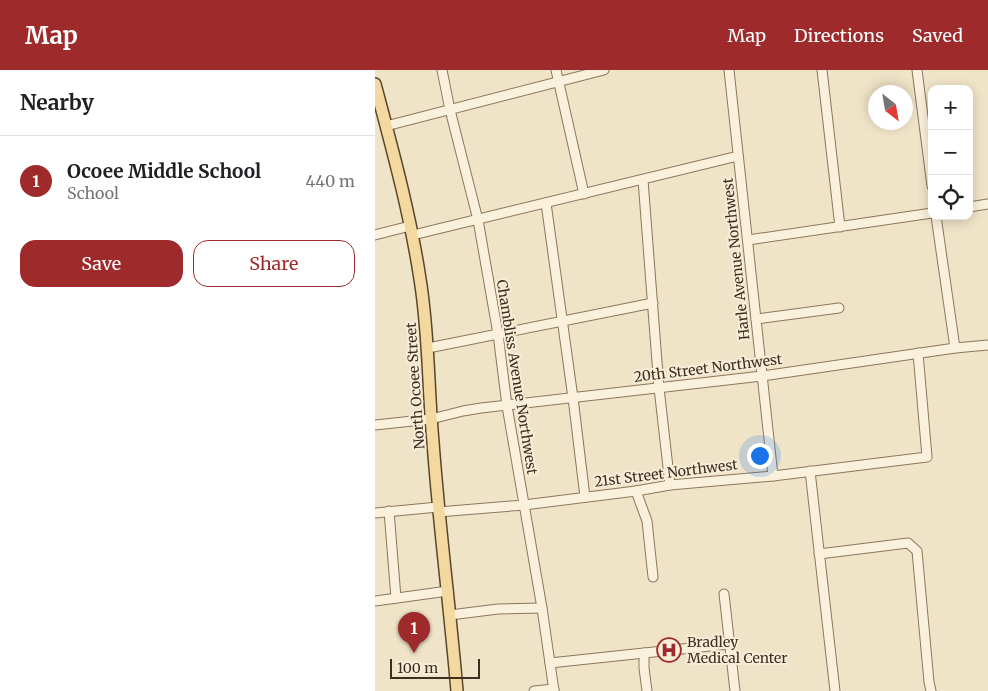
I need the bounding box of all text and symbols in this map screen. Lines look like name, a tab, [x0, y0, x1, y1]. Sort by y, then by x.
text: Map	[25, 20, 78, 51]
text: Map	[728, 24, 766, 47]
text: Directions	[794, 24, 884, 47]
text: Saved	[912, 24, 963, 47]
north arrow	[868, 85, 913, 130]
map controls	[928, 85, 973, 220]
button: +	[928, 85, 973, 130]
text: Nearby	[20, 89, 94, 116]
button: −	[928, 130, 973, 175]
text: Ocoee Middle School	[67, 159, 261, 183]
text: 1	[32, 171, 40, 191]
text: 440 m	[305, 171, 355, 191]
button: locate	[928, 175, 973, 220]
street label: Harle Avenue Northwest	[718, 176, 753, 341]
text: School	[67, 183, 119, 203]
button: Save	[20, 240, 183, 287]
button: Share	[193, 240, 355, 287]
street label: Chambliss Avenue Northwest	[493, 278, 541, 476]
street label: North Ocoee Street	[402, 321, 428, 450]
street label: 20th Street Northwest	[633, 350, 784, 386]
your location	[747, 443, 773, 469]
street label: 21st Street Northwest	[593, 455, 739, 491]
pin: 1	[398, 612, 430, 653]
place label: Bradley Medical Center	[687, 633, 788, 667]
hospital icon: Bradley Medical Center	[656, 637, 682, 663]
scale bar	[390, 656, 480, 679]
text: 100 m	[397, 659, 438, 677]

